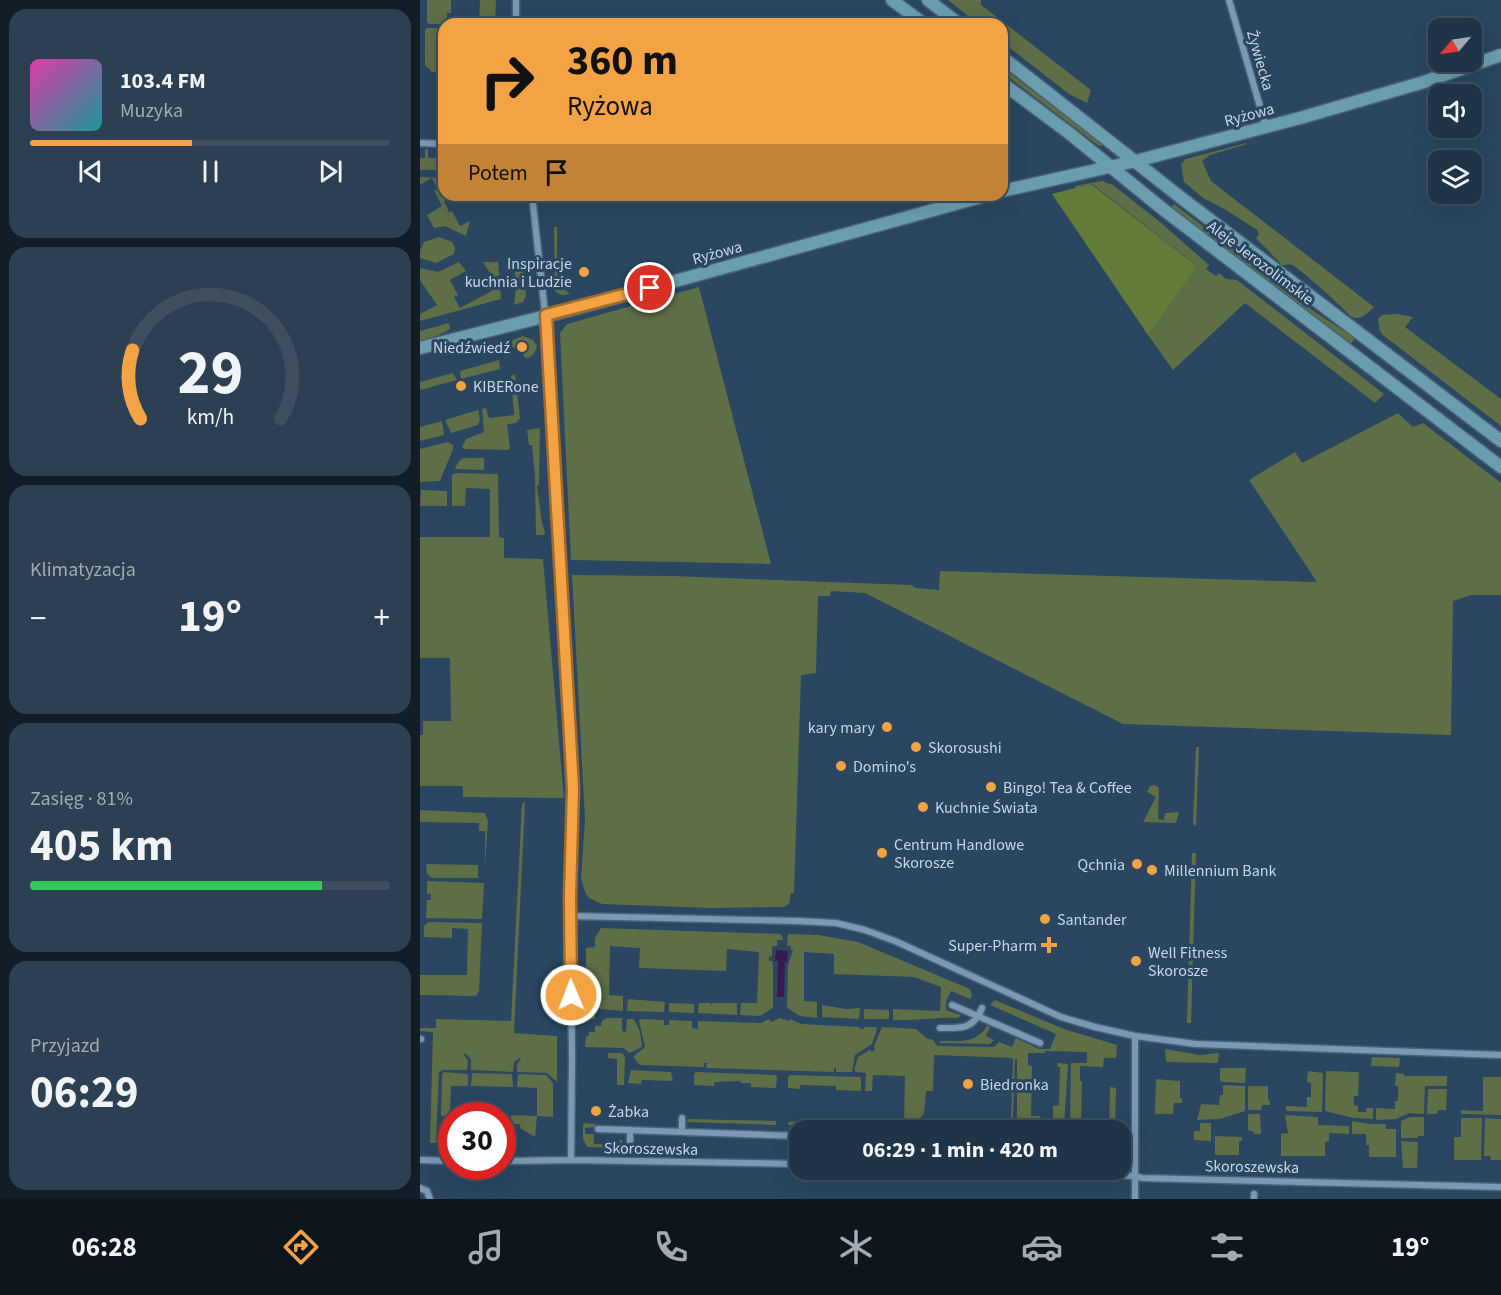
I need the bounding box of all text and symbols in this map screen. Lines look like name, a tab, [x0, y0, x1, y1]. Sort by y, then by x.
north arrow	[1428, 18, 1482, 72]
map controls	[1428, 18, 1482, 204]
street label: Żywiecka	[1241, 27, 1279, 93]
text: 360 m	[567, 31, 678, 91]
icon: right	[468, 42, 546, 120]
text: 103.4 FM	[120, 65, 206, 97]
button: sound	[1428, 84, 1482, 138]
text: Ryżowa	[567, 87, 653, 126]
text: Muzyka	[120, 97, 183, 125]
street label: Ryżowa	[1222, 98, 1277, 132]
button: layers	[1428, 150, 1482, 204]
icon: previous	[74, 155, 107, 188]
icon: pause	[194, 155, 227, 188]
icon: next	[314, 155, 347, 188]
icon: arrive	[540, 156, 573, 189]
text: Potem	[468, 157, 528, 189]
street label: Aleje Jerozolimskie	[1202, 215, 1318, 310]
street label: Ryżowa	[690, 236, 745, 270]
place label: Inspiracje kuchnia i Ludzie	[465, 253, 572, 293]
pin	[624, 262, 675, 313]
marker: Inspiracje kuchnia i Ludzie	[577, 265, 591, 279]
icon: arrive	[633, 271, 666, 304]
text: 29	[177, 329, 243, 418]
place label: Niedźwiedź	[433, 337, 510, 359]
marker: Niedźwiedź	[515, 340, 529, 354]
place label: KIBERone	[473, 376, 539, 398]
marker: KIBERone	[454, 379, 468, 393]
text: km/h	[186, 402, 234, 433]
text: Klimatyzacja	[30, 556, 136, 584]
text: 19°	[178, 585, 242, 649]
text: −	[30, 595, 46, 642]
text: +	[374, 595, 390, 642]
place label: kary mary	[808, 717, 876, 739]
marker: kary mary	[880, 720, 894, 734]
place label: Skorosushi	[928, 737, 1002, 759]
marker: Skorosushi	[909, 740, 923, 754]
place label: Domino's	[853, 756, 916, 778]
marker: Domino's	[834, 759, 848, 773]
place label: Bingo! Tea & Coffee	[1003, 777, 1132, 799]
marker: Bingo! Tea & Coffee	[984, 780, 998, 794]
text: Zasięg · 81%	[30, 785, 133, 813]
place label: Kuchnie Świata	[935, 797, 1038, 819]
marker: Kuchnie Świata	[916, 800, 930, 814]
text: 405 km	[30, 814, 174, 878]
place label: Centrum Handlowe Skorosze	[894, 834, 1024, 874]
marker: Centrum Handlowe Skorosze	[875, 846, 889, 860]
place label: Qchnia	[1078, 854, 1125, 876]
marker: Qchnia	[1130, 857, 1144, 871]
place label: Millennium Bank	[1164, 860, 1276, 882]
marker: Millennium Bank	[1145, 863, 1159, 877]
place label: Santander	[1057, 909, 1127, 931]
marker: Santander	[1038, 912, 1052, 926]
place label: Super-Pharm	[948, 935, 1037, 957]
marker: Super-Pharm	[1042, 938, 1056, 952]
place label: Well Fitness Skorosze	[1148, 942, 1228, 982]
marker: Well Fitness Skorosze	[1129, 954, 1143, 968]
position arrow	[539, 963, 603, 1027]
text: Przyjazd	[30, 1032, 100, 1060]
text: 06:29	[30, 1061, 139, 1125]
place label: Biedronka	[980, 1074, 1049, 1096]
marker: Biedronka	[961, 1077, 975, 1091]
place label: Żabka	[608, 1101, 649, 1123]
speed limit sign: 30	[438, 1102, 516, 1180]
marker: Żabka	[589, 1104, 603, 1118]
text: 06:29 · 1 min · 420 m	[862, 1134, 1058, 1166]
street label: Skoroszewska	[604, 1137, 698, 1161]
street label: Skoroszewska	[1205, 1155, 1299, 1179]
icon: directions	[280, 1226, 322, 1268]
icon: music	[465, 1226, 507, 1268]
icon: phone	[650, 1226, 692, 1268]
icon: climate	[835, 1226, 877, 1268]
icon: car	[1021, 1226, 1063, 1268]
icon: filters	[1206, 1226, 1248, 1268]
text: 06:28	[72, 1228, 137, 1267]
text: 19°	[1391, 1228, 1429, 1267]

